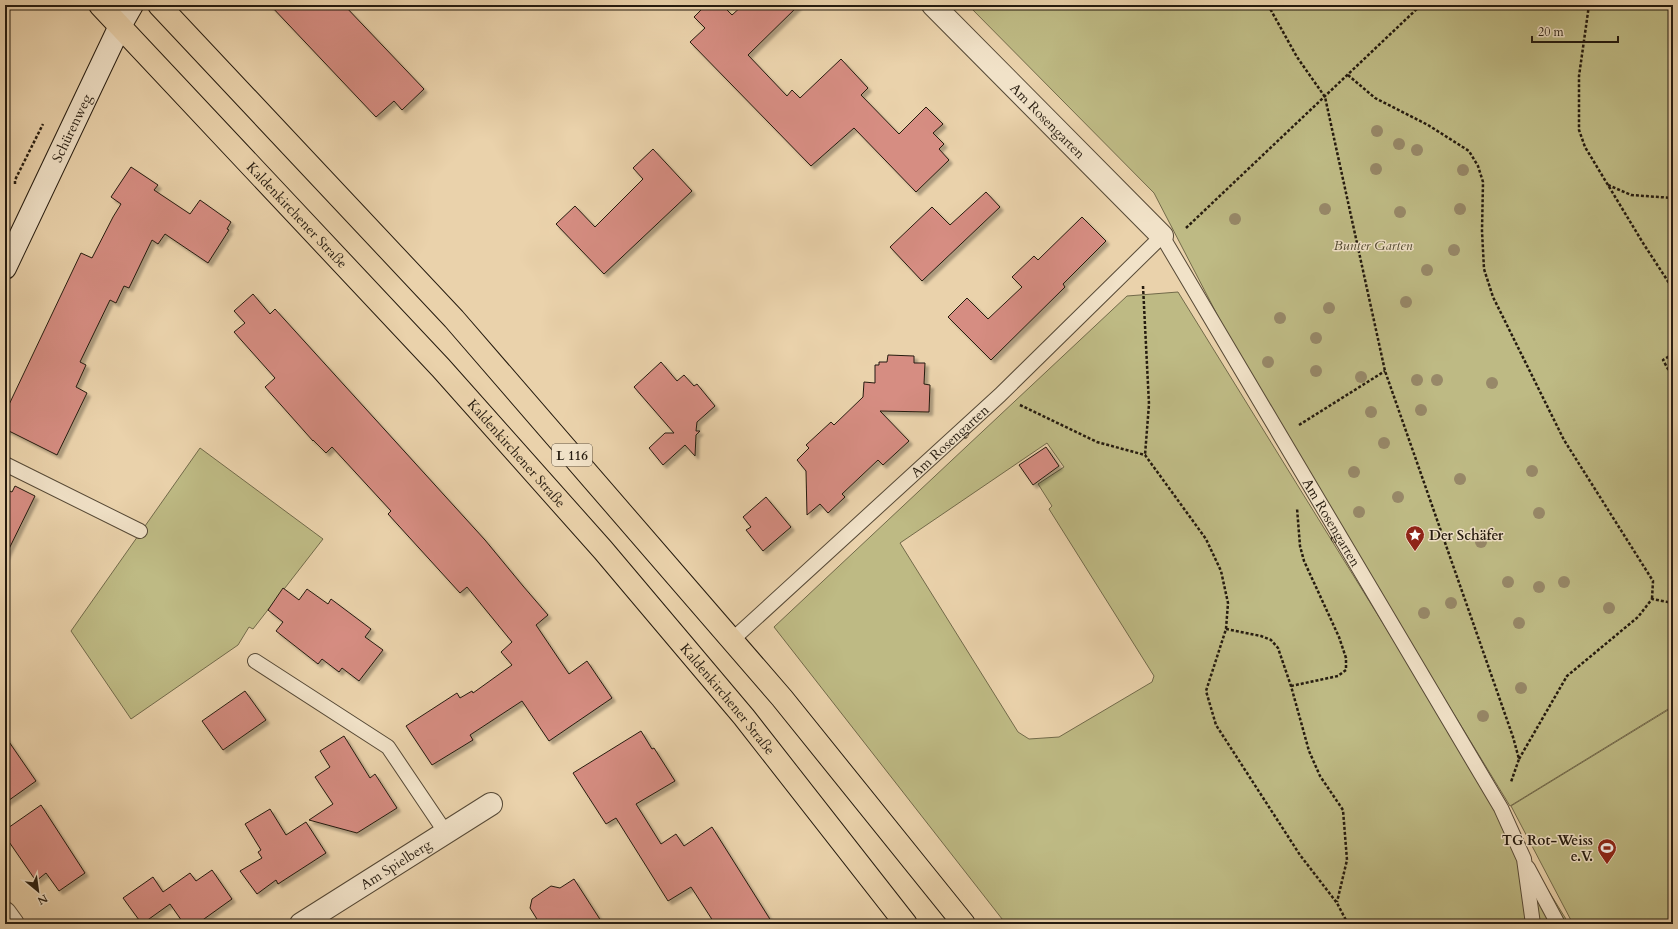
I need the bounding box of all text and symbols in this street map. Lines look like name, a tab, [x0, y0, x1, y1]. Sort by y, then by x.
scale bar	[1532, 18, 1618, 44]
text: 20 m	[1538, 24, 1565, 40]
street label: Am Rosengarten	[1006, 79, 1089, 163]
street label: Schürenweg	[48, 91, 96, 166]
street label: Kaldenkirchener Straße	[242, 158, 351, 273]
park label: Bunter Garten	[1334, 236, 1413, 255]
street label: Kaldenkirchener Straße	[463, 395, 570, 512]
street label: Am Rosengarten	[907, 401, 993, 482]
road number: L 116	[552, 444, 592, 466]
street label: Am Rosengarten	[1298, 475, 1365, 570]
place icon: Der Schäfer	[1404, 524, 1426, 552]
place label: Der Schäfer	[1429, 526, 1504, 545]
street label: Kaldenkirchener Straße	[676, 639, 779, 759]
place label: TG Rot-Weiss e.V.	[1502, 831, 1593, 866]
street label: Am Spielberg	[357, 835, 435, 894]
sports icon: TG Rot-Weiss e.V.	[1596, 837, 1618, 865]
north arrow	[18, 871, 58, 911]
text: N	[34, 890, 50, 908]

